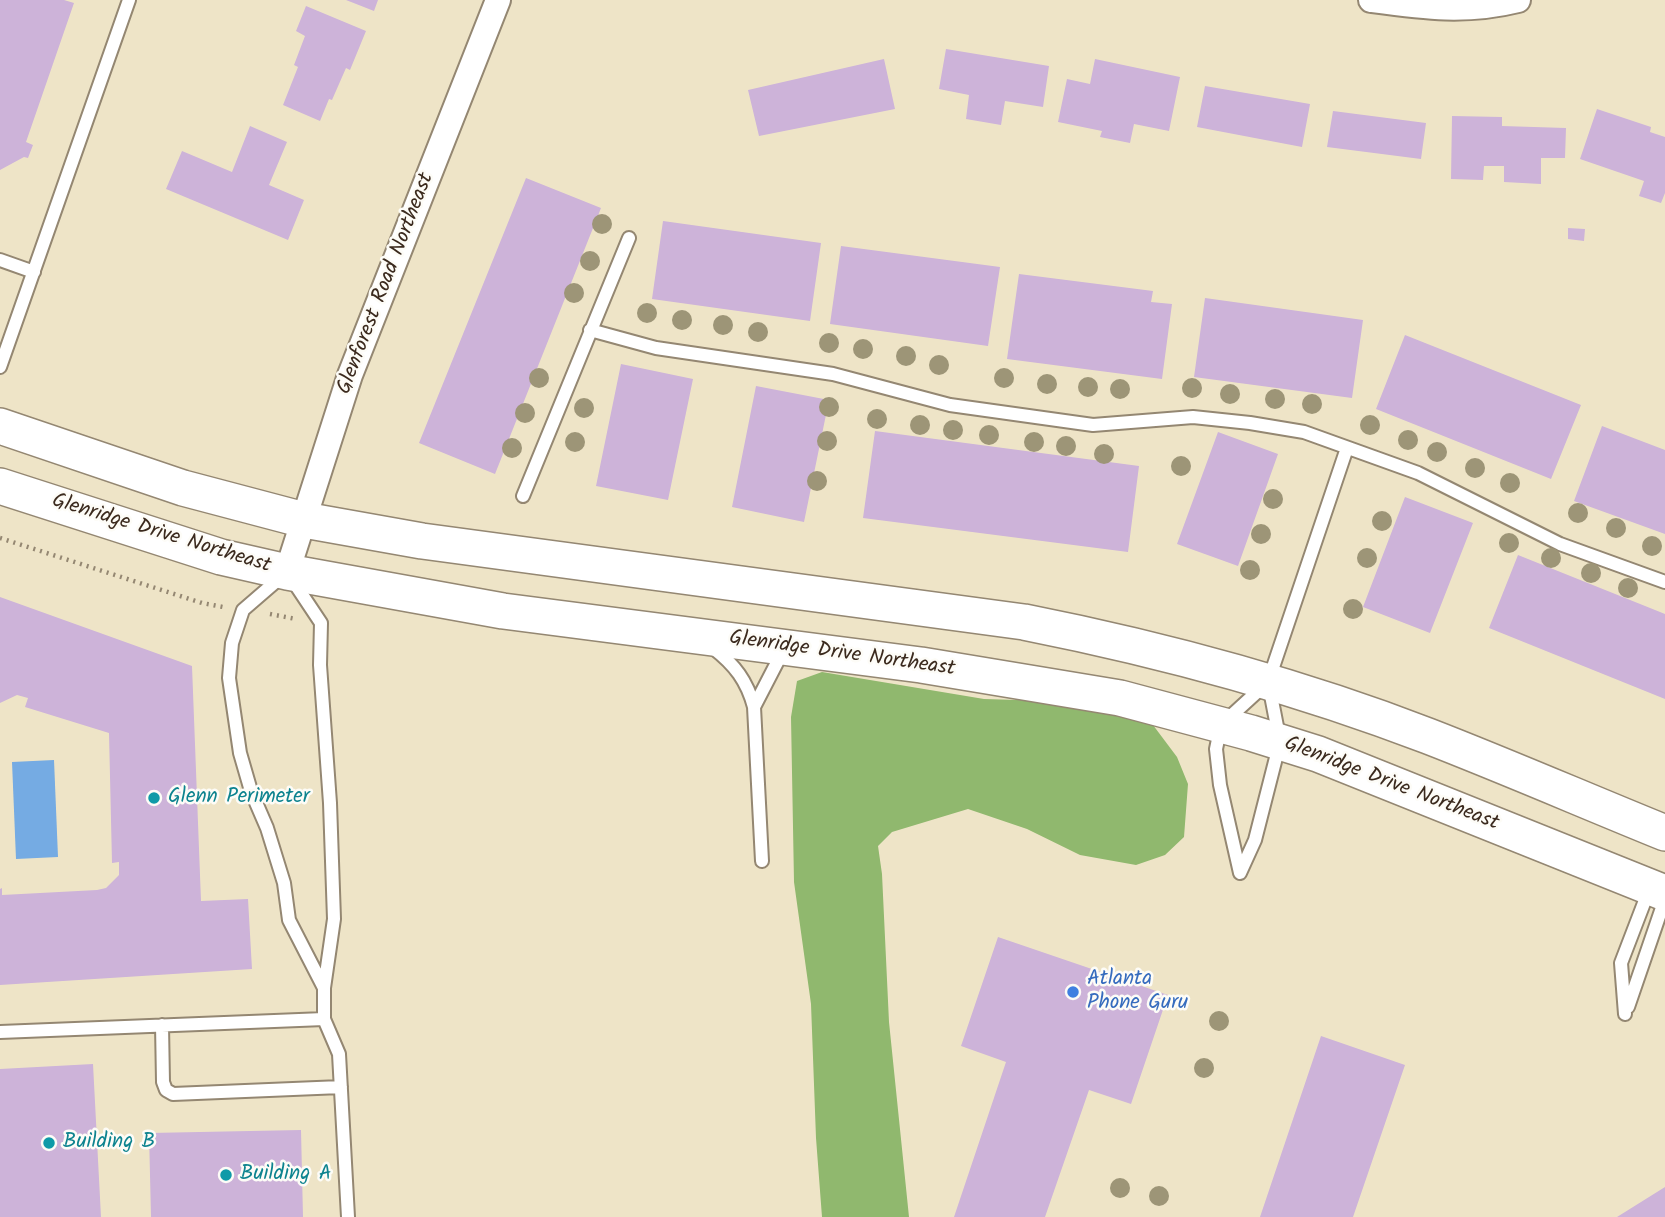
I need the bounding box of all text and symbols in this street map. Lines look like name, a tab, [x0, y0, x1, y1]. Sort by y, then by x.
street label: Glenforest Road Northeast	[333, 170, 441, 398]
street label: Glenridge Drive Northeast	[49, 490, 273, 580]
street label: Glenridge Drive Northeast	[728, 627, 956, 683]
street label: Glenridge Drive Northeast	[1280, 732, 1502, 838]
place label: Glenn Perimeter	[168, 785, 310, 811]
marker: Glenn Perimeter	[146, 790, 162, 806]
place label: Atlanta Phone Guru	[1087, 967, 1188, 1017]
marker: Atlanta Phone Guru	[1065, 984, 1081, 1000]
place label: Building B	[63, 1130, 155, 1156]
marker: Building B	[41, 1135, 57, 1151]
place label: Building A	[240, 1162, 331, 1188]
marker: Building A	[218, 1167, 234, 1183]

